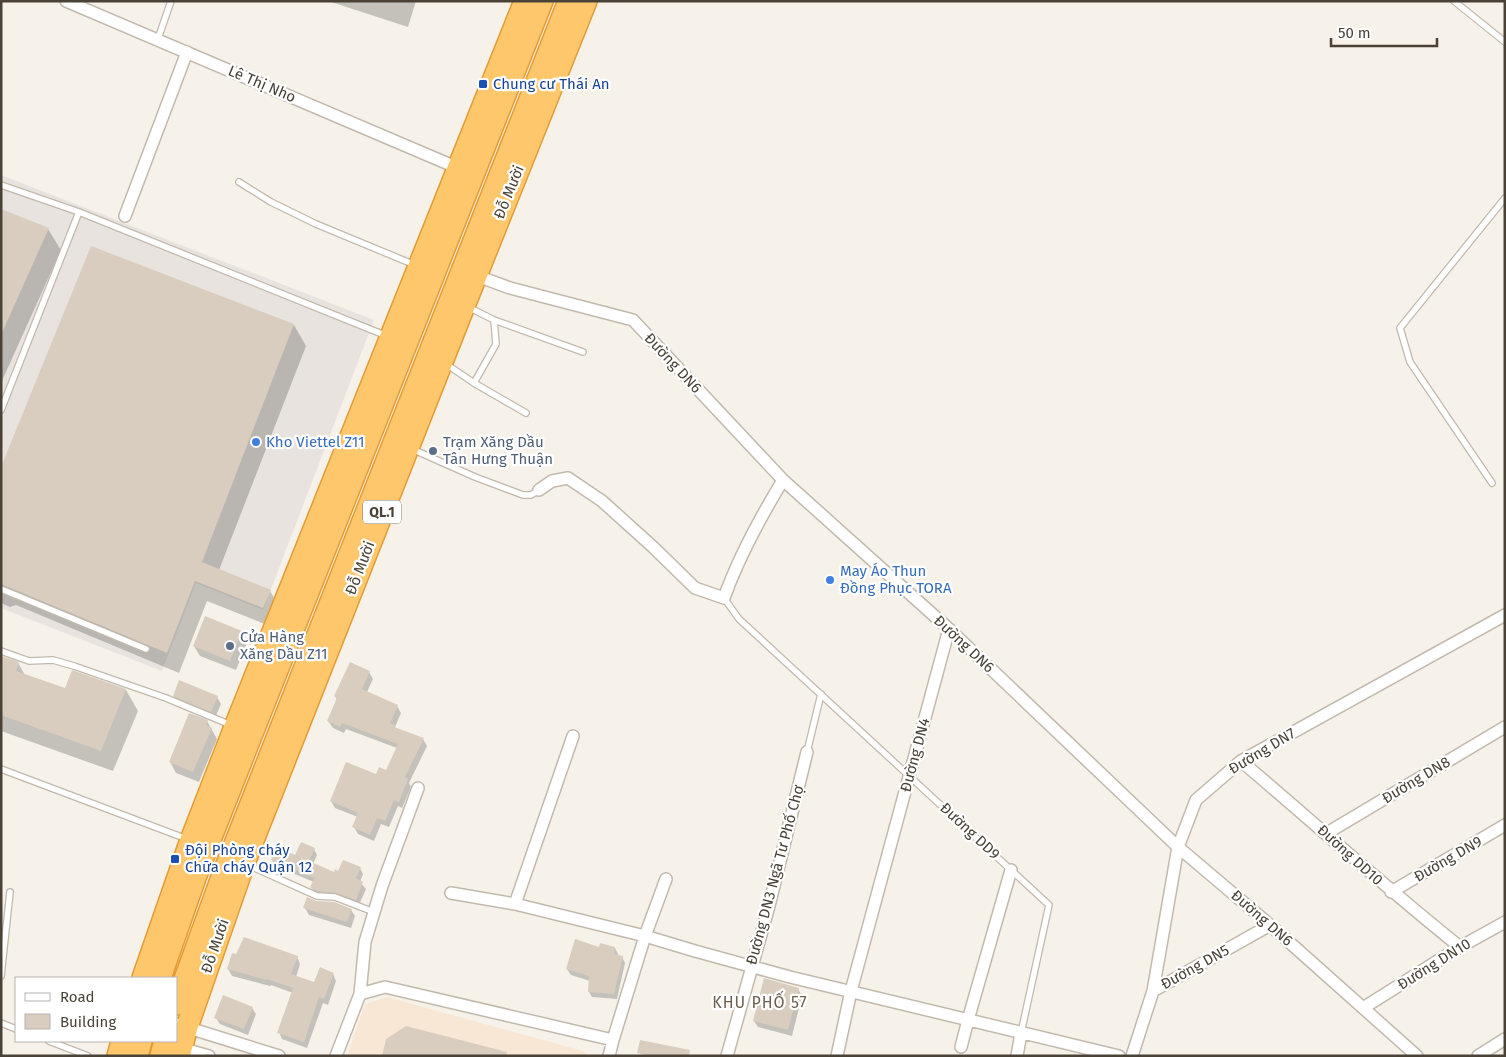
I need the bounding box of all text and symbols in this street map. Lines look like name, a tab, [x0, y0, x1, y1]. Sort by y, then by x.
scale bar	[1331, 15, 1437, 47]
text: 50 m	[1338, 24, 1371, 42]
street label: Lê Thị Nho	[225, 62, 299, 106]
place label: Chung cư Thái An	[493, 75, 610, 93]
marker: Chung cư Thái An	[477, 78, 489, 90]
street label: Đỗ Mười	[490, 163, 528, 221]
street label: Đường DN6	[641, 329, 705, 397]
place label: Kho Viettel Z11	[266, 433, 365, 451]
place label: Trạm Xăng Dầu Tân Hưng Thuận	[443, 433, 553, 468]
marker: Kho Viettel Z11	[250, 436, 262, 448]
marker: Trạm Xăng Dầu Tân Hưng Thuận	[427, 445, 439, 457]
road number: QL.1	[363, 501, 401, 524]
street label: Đỗ Mười	[342, 539, 378, 597]
place label: May Áo Thun Đồng Phục TORA	[840, 562, 952, 597]
marker: May Áo Thun Đồng Phục TORA	[824, 574, 836, 586]
street label: Đường DN6	[930, 612, 998, 676]
place label: Cửa Hàng Xăng Dầu Z11	[240, 628, 327, 663]
marker: Cửa Hàng Xăng Dầu Z11	[224, 640, 236, 652]
street label: Đường DN4	[896, 716, 934, 794]
street label: Đường DN7	[1225, 724, 1299, 778]
street label: Đường DN8	[1379, 753, 1453, 807]
street label: Đường DN3 Ngã Tư Phố Chợ	[742, 783, 808, 967]
street label: Đường DD9	[936, 799, 1004, 863]
street label: Đường DD10	[1313, 821, 1387, 889]
street label: Đường DN9	[1411, 832, 1485, 886]
place label: Đội Phòng cháy Chữa cháy Quận 12	[185, 841, 312, 876]
marker: Đội Phòng cháy Chữa cháy Quận 12	[169, 853, 181, 865]
street label: Đường DN6	[1227, 886, 1297, 950]
street label: Đỗ Mười	[197, 917, 233, 975]
street label: Đường DN10	[1394, 934, 1474, 994]
street label: Đường DN5	[1158, 941, 1232, 993]
legend	[15, 977, 178, 1042]
text: Road	[60, 988, 95, 1006]
district label: KHU PHỐ 57	[712, 990, 808, 1012]
text: Building	[60, 1013, 116, 1031]

